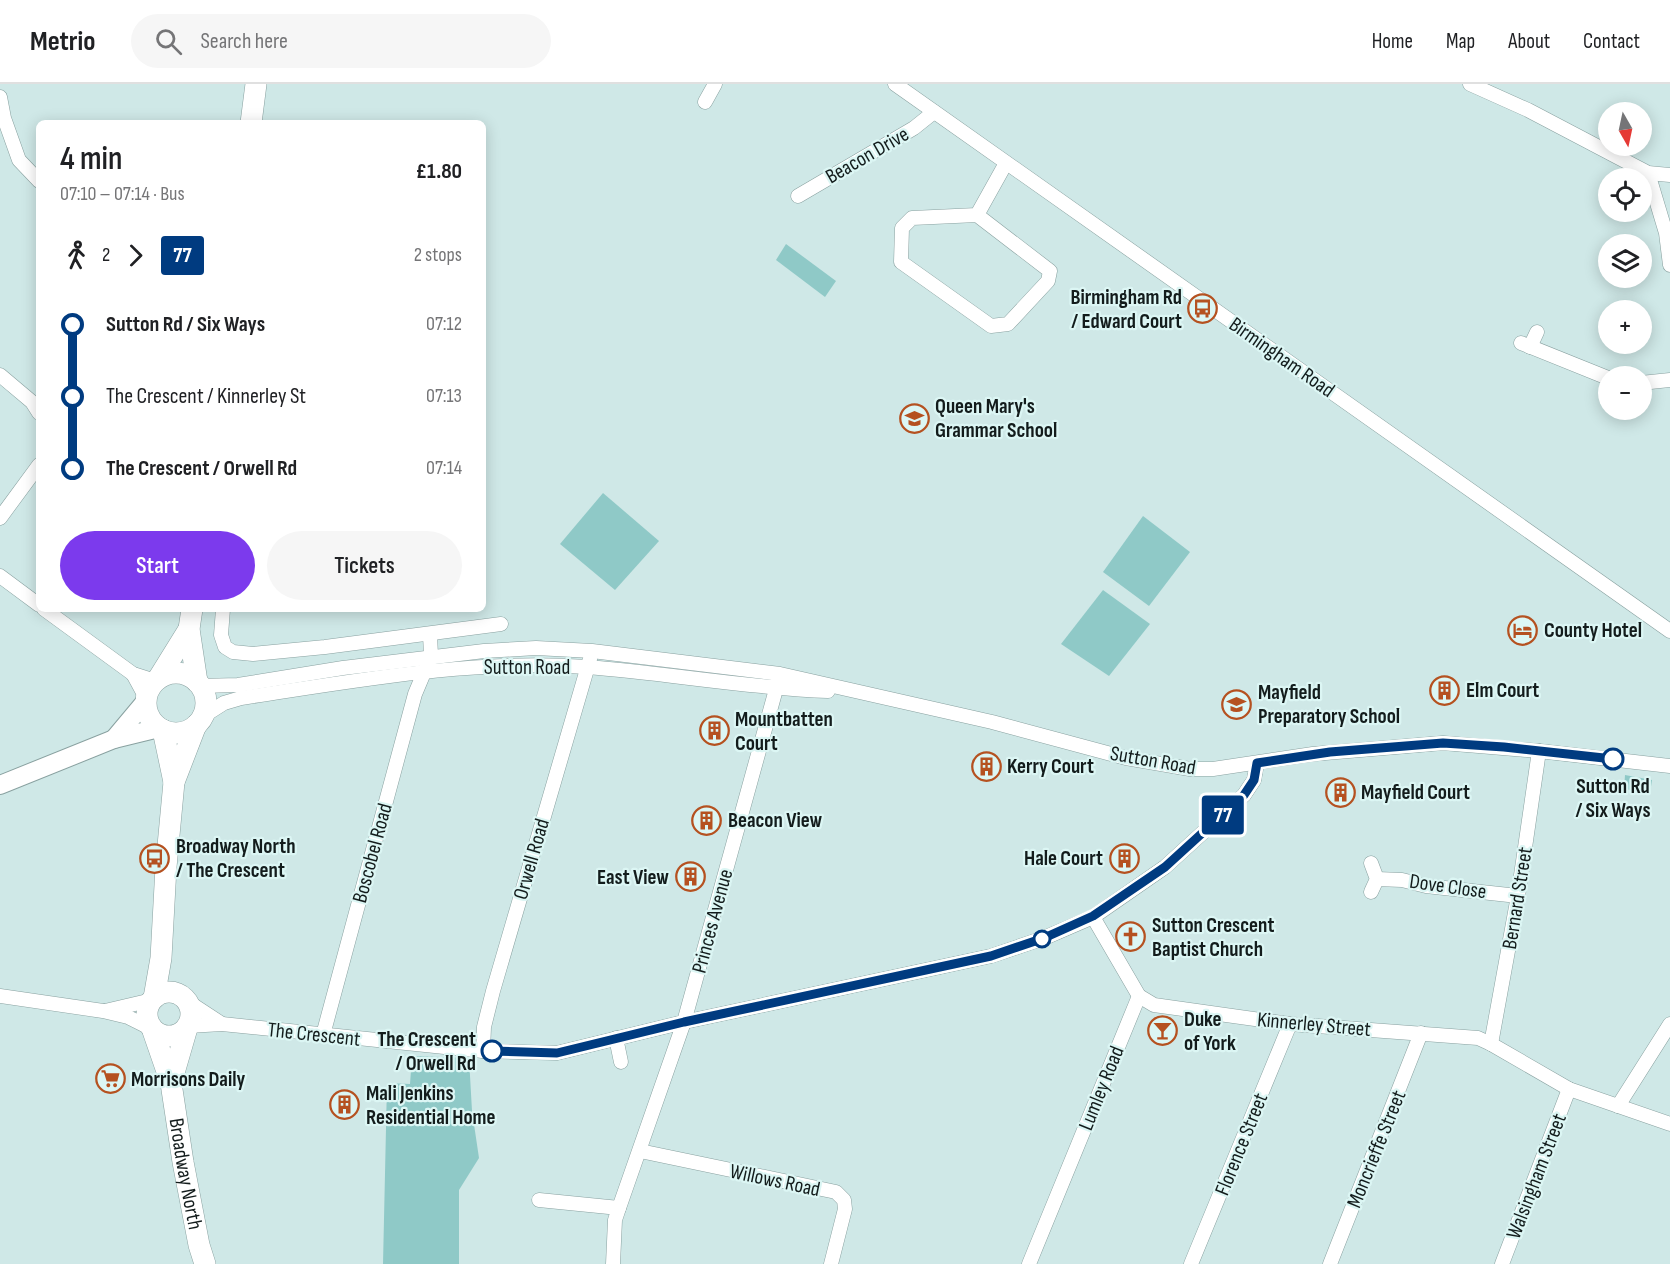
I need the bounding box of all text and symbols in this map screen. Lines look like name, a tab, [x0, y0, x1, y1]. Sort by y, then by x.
search box	[131, 14, 551, 68]
text: Metrio	[30, 25, 95, 58]
icon: search	[152, 25, 185, 58]
text: Search here	[200, 28, 288, 55]
text: Home	[1372, 29, 1413, 54]
text: Map	[1446, 29, 1475, 54]
text: About	[1508, 29, 1550, 54]
text: Contact	[1583, 29, 1640, 54]
north arrow	[1598, 102, 1652, 156]
map controls	[1598, 102, 1652, 420]
street label: Beacon Drive	[821, 122, 913, 189]
text: 4 min	[60, 139, 122, 179]
text: £1.80	[416, 158, 462, 185]
button: locate	[1598, 168, 1652, 222]
text: 07:10 – 07:14 · Bus	[60, 182, 185, 206]
button: layers	[1598, 234, 1652, 288]
icon: walk	[60, 239, 93, 272]
icon: forward	[119, 239, 152, 272]
text: 2	[102, 243, 110, 267]
text: 77	[173, 243, 192, 268]
text: 2 stops	[414, 243, 462, 267]
place label: Birmingham Rd / Edward Court	[1071, 285, 1182, 334]
bus stop icon: Birmingham Rd / Edward Court	[1187, 293, 1219, 325]
button: +	[1598, 300, 1652, 354]
text: Sutton Rd / Six Ways	[106, 311, 265, 338]
text: 07:12	[426, 312, 462, 336]
street label: Birmingham Road	[1224, 312, 1339, 403]
button: −	[1598, 366, 1652, 420]
text: The Crescent / Kinnerley St	[106, 383, 306, 410]
text: 07:13	[426, 384, 462, 408]
place label: Queen Mary's Grammar School	[935, 394, 1057, 443]
school or university icon: Queen Mary's Grammar School	[898, 402, 930, 434]
text: The Crescent / Orwell Rd	[106, 455, 297, 482]
text: 07:14	[426, 456, 462, 480]
button: Start	[60, 531, 255, 600]
button: Tickets	[267, 531, 462, 600]
hotel icon: County Hotel	[1507, 614, 1539, 646]
place label: County Hotel	[1544, 618, 1642, 643]
street label: Sutton Road	[484, 655, 570, 680]
building icon: Elm Court	[1429, 674, 1461, 706]
place label: Elm Court	[1466, 678, 1539, 703]
place label: Mayfield Preparatory School	[1258, 680, 1400, 729]
school or university icon: Mayfield Preparatory School	[1221, 688, 1253, 720]
place label: Mountbatten Court	[735, 707, 833, 756]
building icon: Mountbatten Court	[698, 715, 730, 747]
street label: Sutton Road	[1108, 741, 1198, 780]
marker: Sutton Rd / Six Ways	[1602, 748, 1624, 770]
building icon: Kerry Court	[970, 750, 1002, 782]
place label: Kerry Court	[1007, 754, 1094, 779]
place label: Sutton Rd / Six Ways	[1575, 774, 1651, 823]
building icon: Mayfield Court	[1324, 776, 1356, 808]
place label: Mayfield Court	[1361, 780, 1470, 805]
line badge: 77	[1196, 796, 1250, 834]
street label: Boscobel Road	[347, 801, 398, 906]
text: 77	[1214, 803, 1232, 828]
building icon: Beacon View	[691, 804, 723, 836]
place label: Beacon View	[728, 808, 823, 833]
street label: Orwell Road	[508, 816, 555, 902]
place label: Broadway North / The Crescent	[176, 834, 296, 883]
bus stop icon: Broadway North / The Crescent	[139, 842, 171, 874]
building icon: Hale Court	[1108, 842, 1140, 874]
street label: Bernard Street	[1497, 845, 1538, 951]
place label: Hale Court	[1024, 846, 1103, 871]
building icon: East View	[674, 861, 706, 893]
place label: East View	[597, 865, 669, 890]
street label: Princes Avenue	[687, 866, 738, 976]
street label: Dove Close	[1408, 869, 1488, 904]
place label: Sutton Crescent Baptist Church	[1152, 913, 1274, 962]
church icon: Sutton Crescent Baptist Church	[1115, 921, 1147, 953]
unlabelled marker	[1033, 930, 1051, 948]
place label: Duke of York	[1184, 1007, 1236, 1056]
street label: Kinnerley Street	[1256, 1007, 1372, 1042]
bar icon: Duke of York	[1147, 1015, 1179, 1047]
street label: The Crescent	[266, 1017, 362, 1052]
place label: The Crescent / Orwell Rd	[377, 1027, 476, 1076]
marker: The Crescent / Orwell Rd	[481, 1040, 503, 1062]
street label: Lumley Road	[1073, 1042, 1130, 1134]
supermarket icon: Morrisons Daily	[94, 1063, 126, 1095]
place label: Morrisons Daily	[131, 1067, 245, 1092]
place label: Mali Jenkins Residential Home	[366, 1081, 496, 1130]
street label: Moncrieffe Street	[1342, 1087, 1411, 1212]
building icon: Mali Jenkins Residential Home	[329, 1089, 361, 1121]
street label: Florence Street	[1210, 1089, 1273, 1199]
street label: Walsingham Street	[1501, 1110, 1572, 1242]
street label: Broadway North	[163, 1116, 208, 1232]
street label: Willows Road	[727, 1159, 822, 1202]

